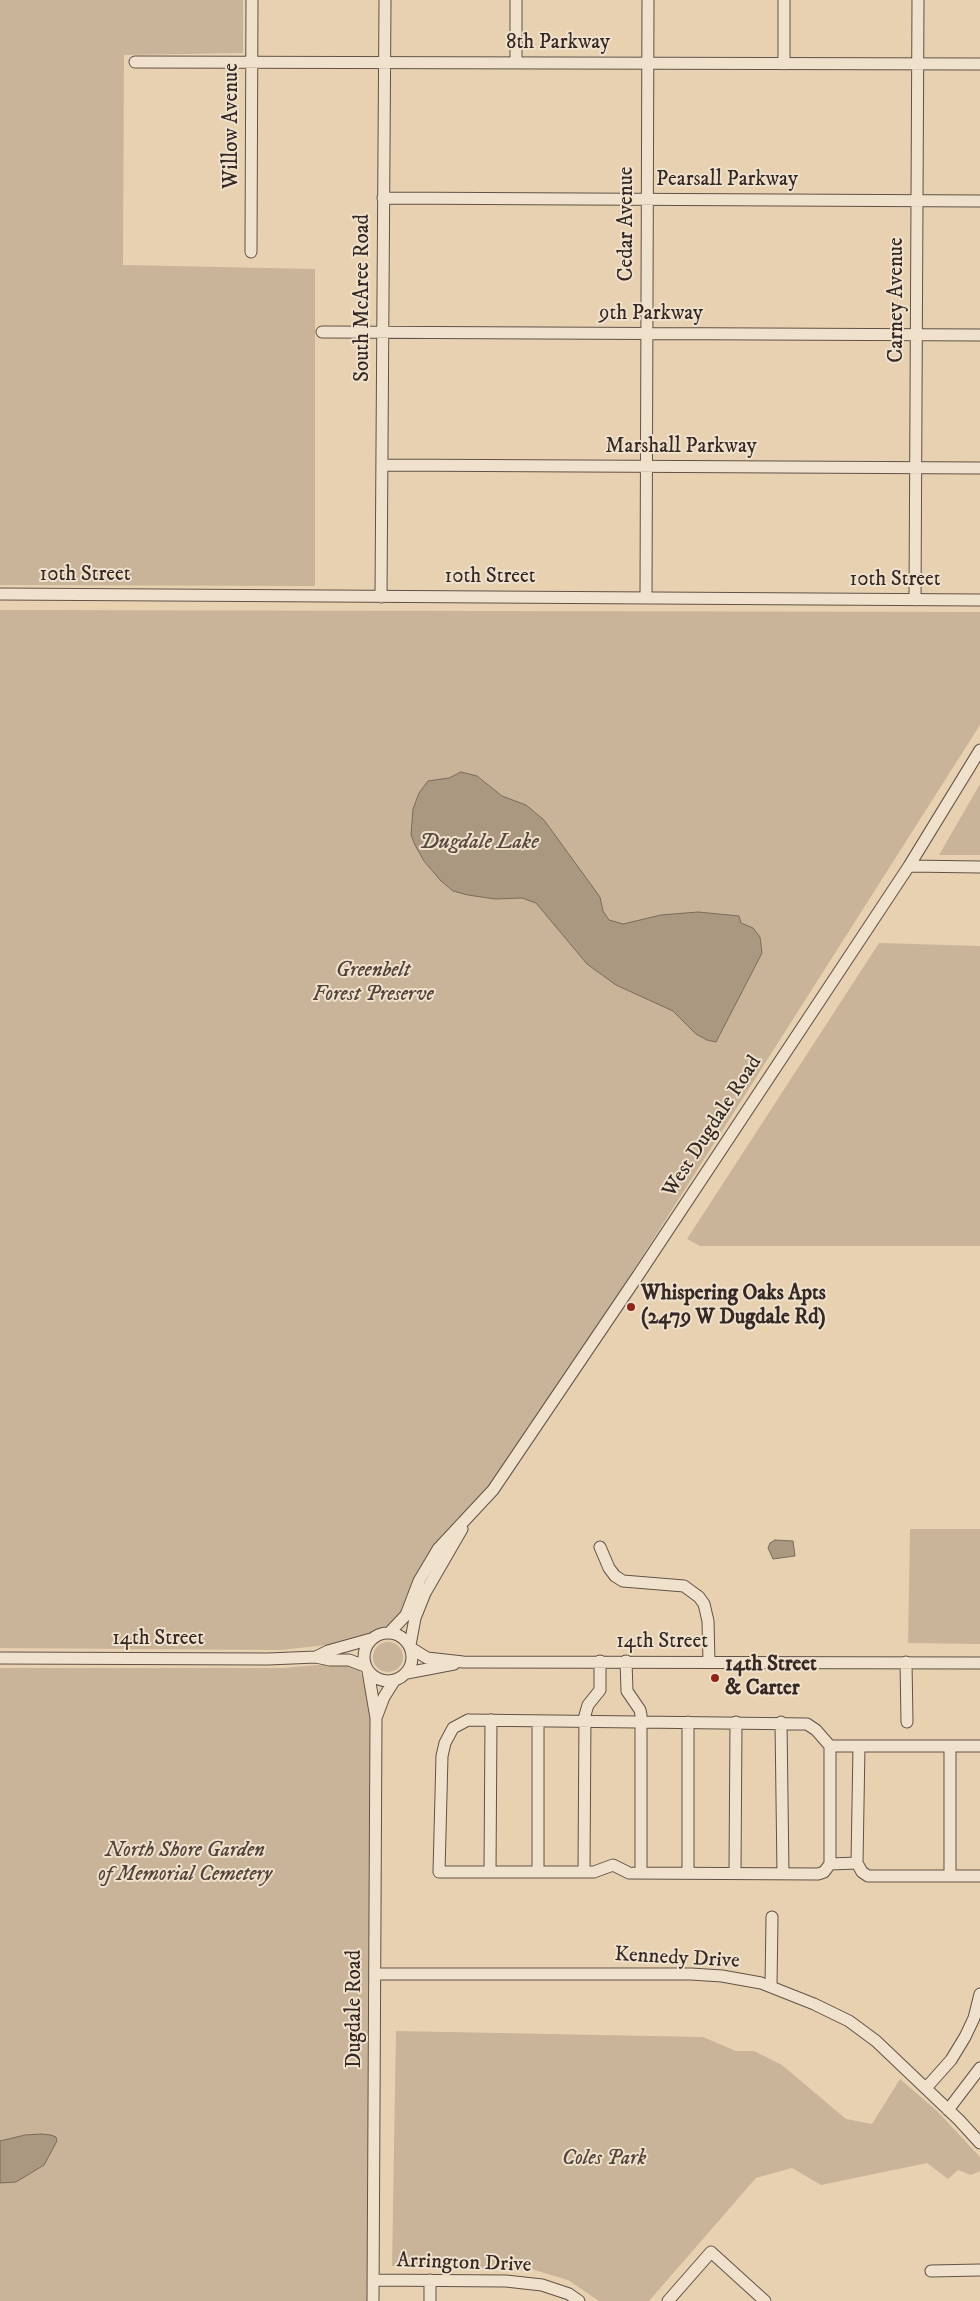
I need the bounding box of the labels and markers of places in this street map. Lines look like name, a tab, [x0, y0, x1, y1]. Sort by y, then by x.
place label: Whispering Oaks Apts (2479 W Dugdale Rd)	[641, 1282, 826, 1332]
marker: Whispering Oaks Apts (2479 W Dugdale Rd)	[625, 1301, 637, 1313]
place label: 14th Street & Carter	[725, 1653, 817, 1703]
marker: 14th Street & Carter	[709, 1672, 721, 1684]

